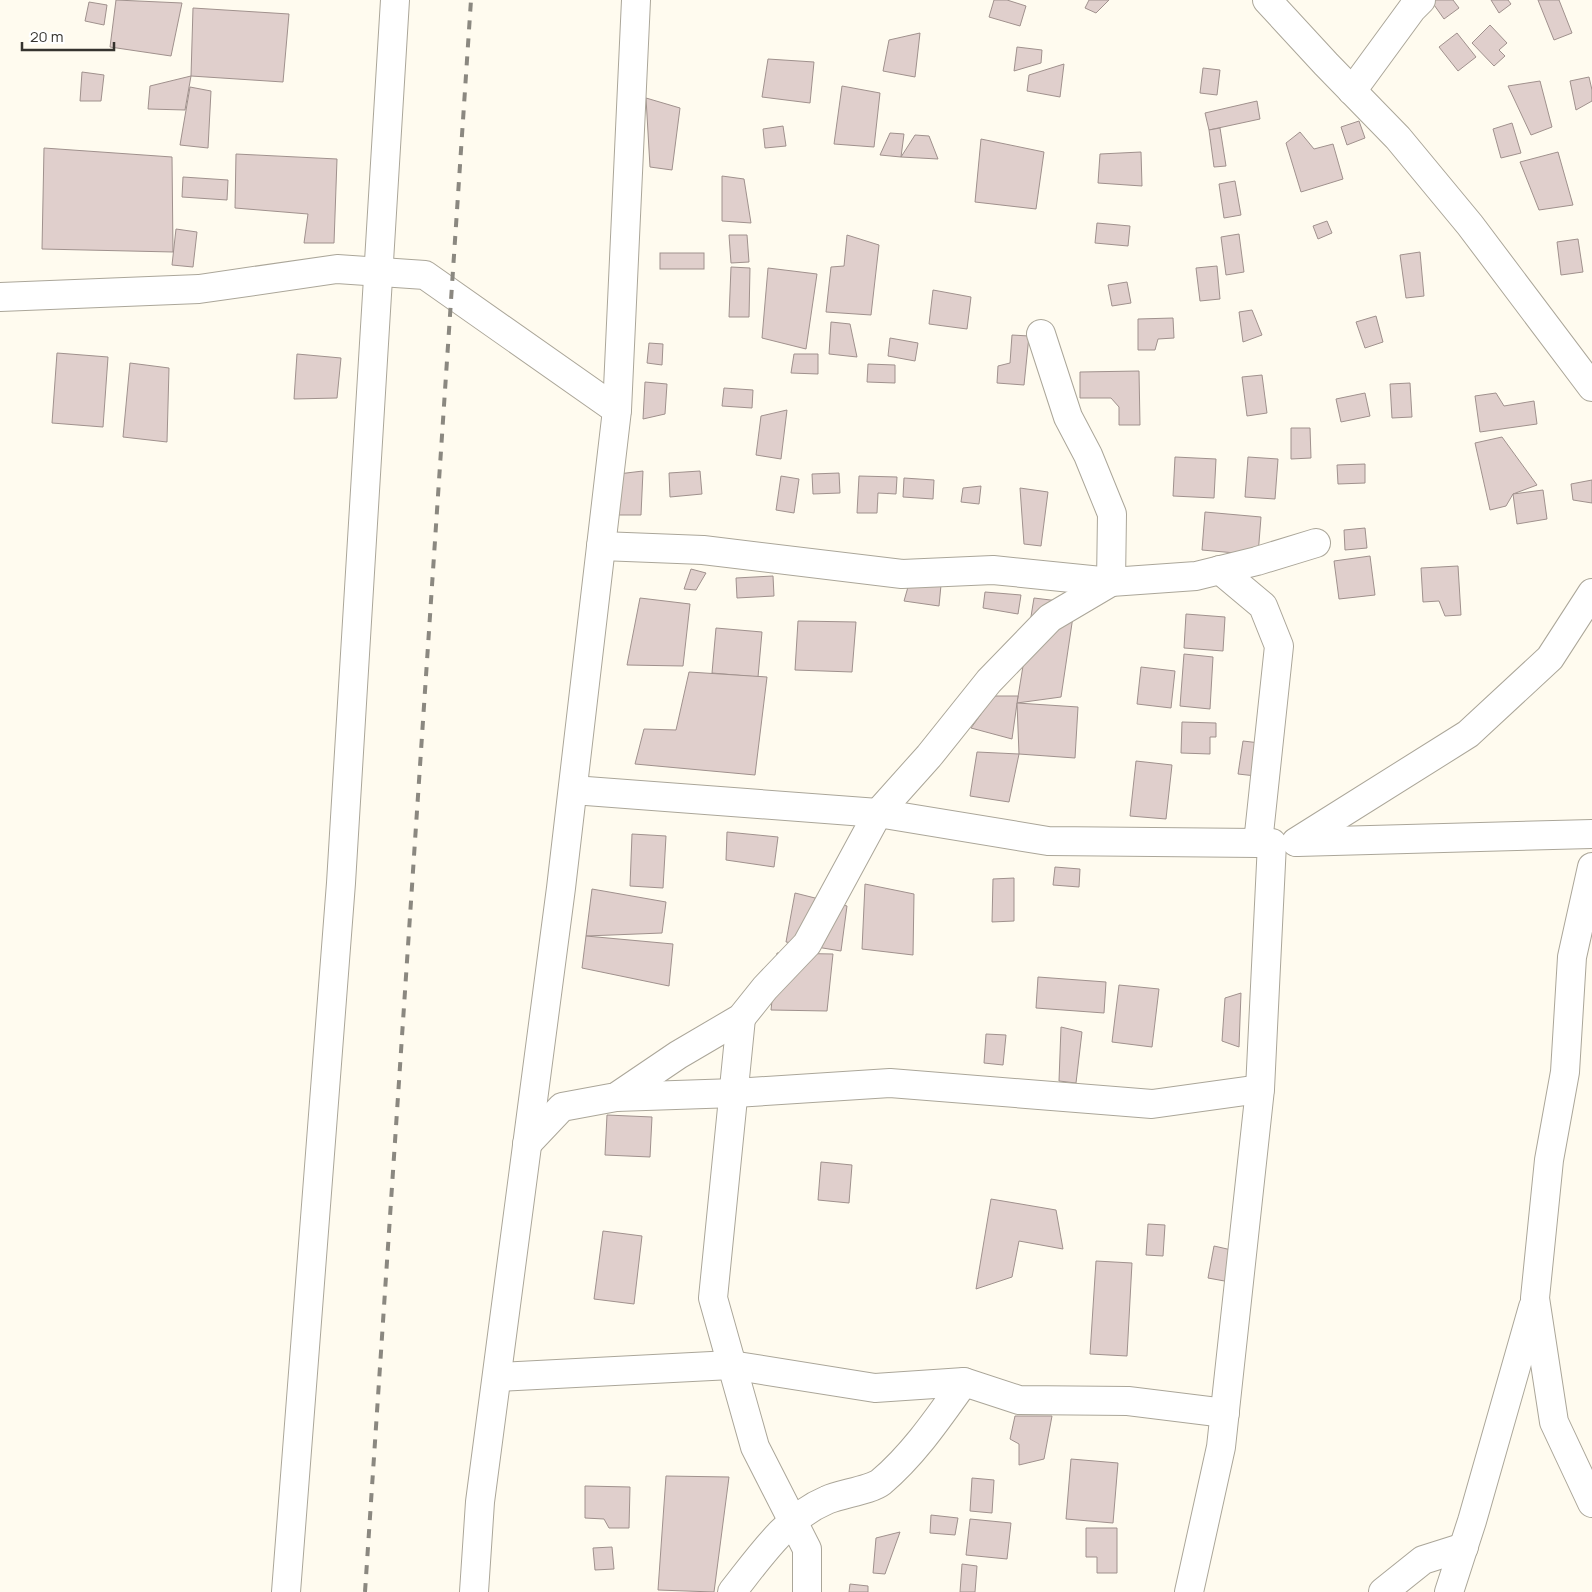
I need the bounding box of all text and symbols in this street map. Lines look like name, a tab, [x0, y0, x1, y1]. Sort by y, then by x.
scale bar	[22, 20, 115, 52]
text: 20 m	[30, 26, 63, 47]

